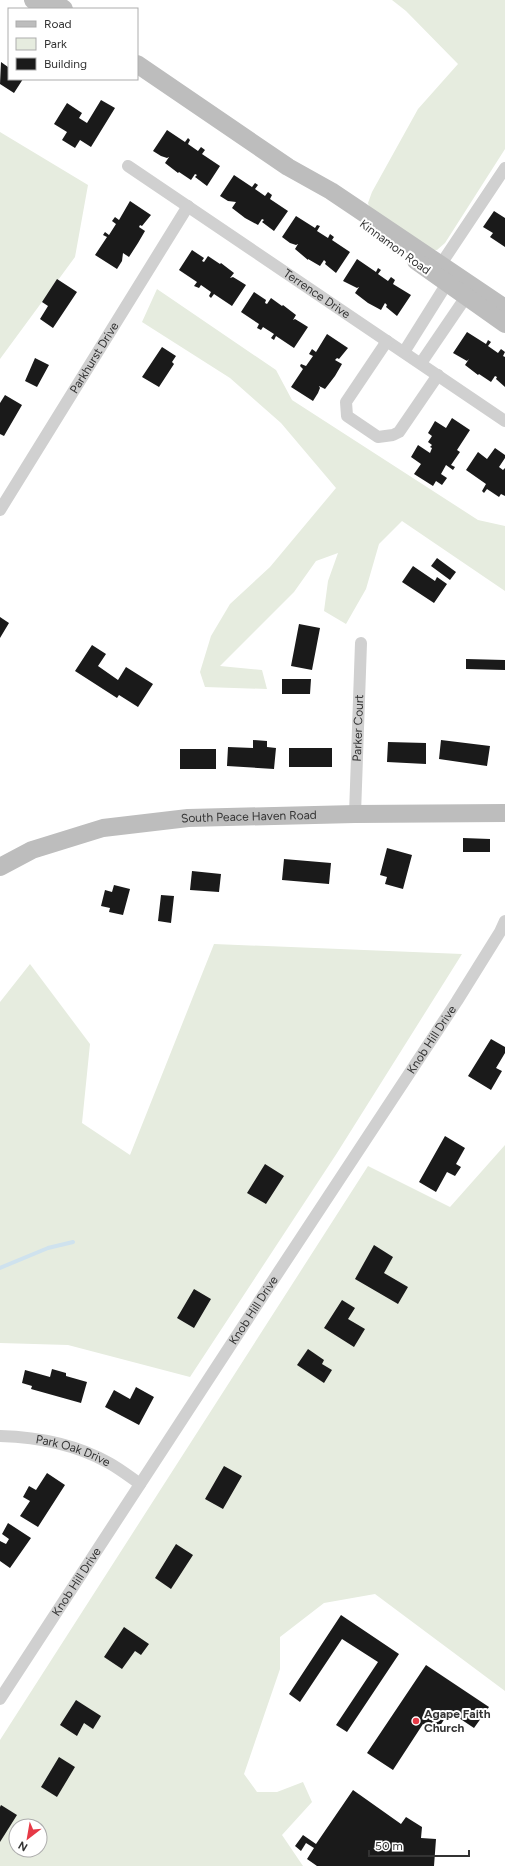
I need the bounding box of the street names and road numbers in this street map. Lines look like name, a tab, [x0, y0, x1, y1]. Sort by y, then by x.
street label: Kinnamon Road	[357, 217, 433, 277]
street label: Terrence Drive	[281, 266, 353, 322]
street label: Parkhurst Drive	[67, 319, 122, 396]
street label: Parker Court	[350, 694, 366, 762]
street label: South Peace Haven Road	[180, 808, 317, 826]
street label: Knob Hill Drive	[404, 1003, 459, 1076]
street label: Knob Hill Drive	[226, 1273, 281, 1347]
street label: Park Oak Drive	[35, 1432, 113, 1470]
street label: Knob Hill Drive	[49, 1545, 104, 1619]

